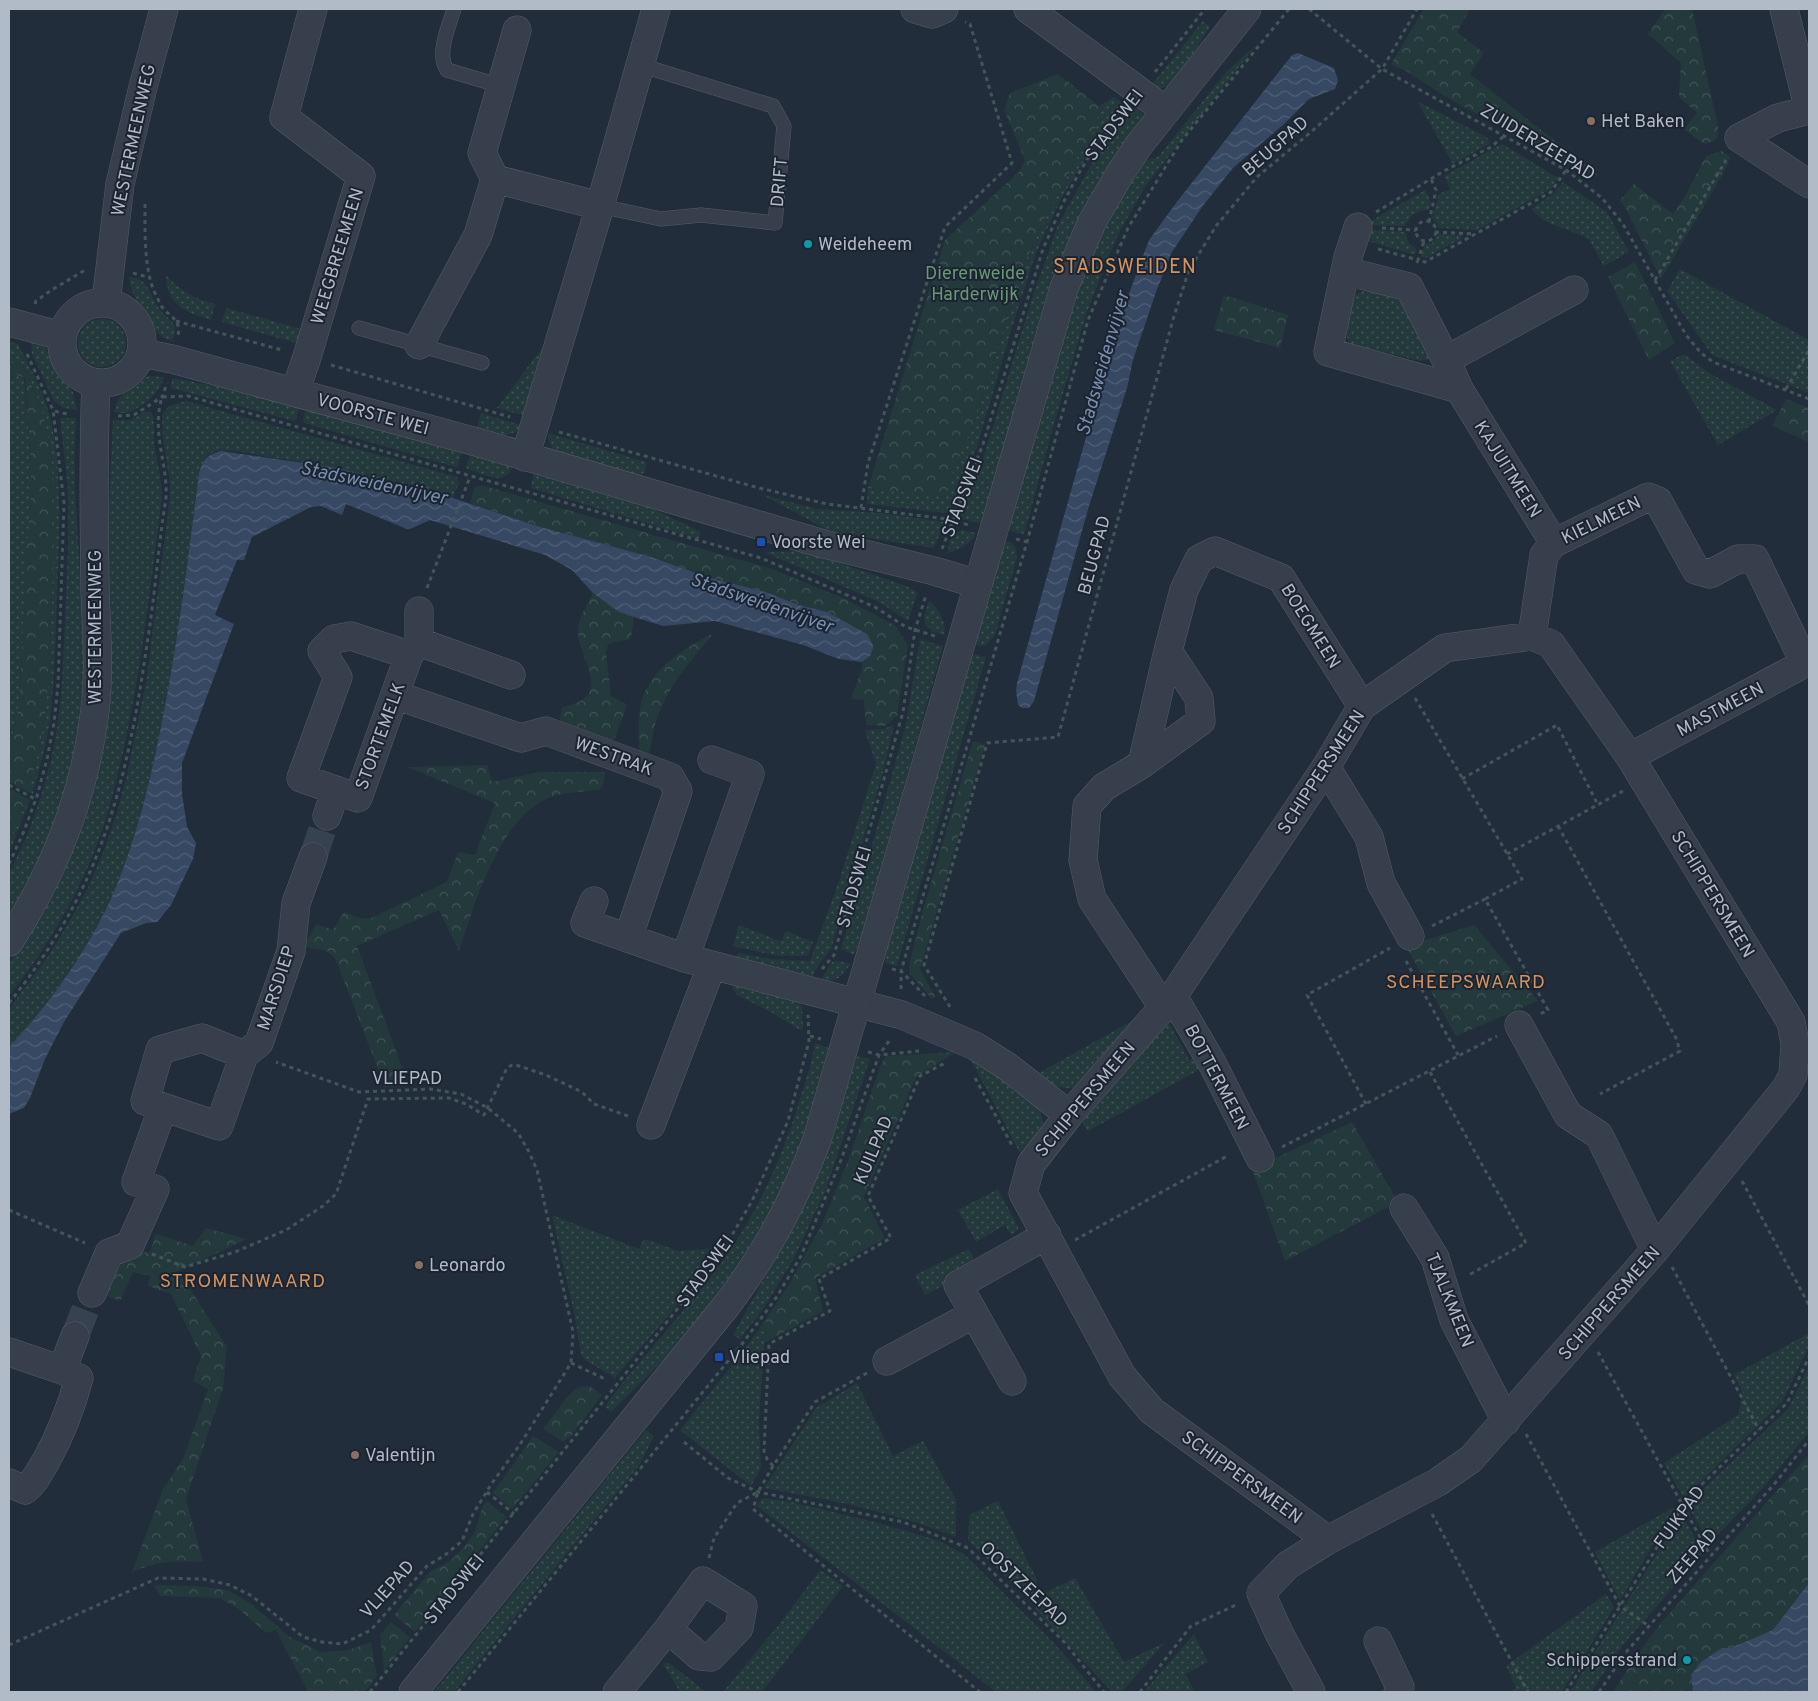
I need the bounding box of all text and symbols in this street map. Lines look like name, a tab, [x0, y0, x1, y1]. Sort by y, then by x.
street label: WESTERMEENWEG	[107, 62, 162, 218]
street label: STADSWEI	[1081, 85, 1150, 166]
street label: ZUIDERZEEPAD	[1475, 100, 1599, 187]
place label: Het Baken	[1601, 111, 1685, 134]
street label: BEUGPAD	[1238, 112, 1314, 182]
marker: Het Baken	[1585, 115, 1597, 127]
street label: DRIFT	[767, 156, 794, 208]
street label: WEEGBREEMEEN	[307, 185, 370, 328]
place label: Weideheem	[818, 234, 912, 257]
marker: Weideheem	[802, 238, 814, 250]
district label: STADSWEIDEN	[1053, 255, 1197, 281]
park label: Dierenweide Harderwijk	[925, 263, 1025, 307]
water label: Stadsweidenvijver	[1072, 287, 1136, 439]
street label: VOORSTE WEI	[314, 389, 431, 441]
street label: KAJUITMEEN	[1468, 417, 1546, 523]
street label: STADSWEI	[938, 454, 989, 541]
water label: Stadsweidenvijver	[298, 457, 451, 512]
street label: KIELMEEN	[1558, 492, 1645, 551]
street label: BEUGPAD	[1074, 513, 1117, 597]
place label: Voorste Wei	[771, 532, 866, 555]
marker: Voorste Wei	[755, 536, 767, 548]
street label: WESTERMEENWEG	[85, 550, 108, 704]
water label: Stadsweidenvijver	[687, 568, 837, 640]
street label: BOEGMEEN	[1275, 580, 1345, 674]
street label: MASTMEEN	[1673, 678, 1768, 743]
street label: STORTEMELK	[351, 679, 412, 793]
street label: SCHIPPERSMEEN	[1273, 706, 1371, 839]
street label: WESTRAK	[571, 733, 656, 782]
street label: SCHIPPERSMEEN	[1665, 827, 1759, 962]
street label: STADSWEI	[833, 844, 878, 931]
street label: MARSDIEP	[253, 943, 302, 1034]
district label: SCHEEPSWAARD	[1386, 971, 1546, 995]
street label: BOTTERMEEN	[1178, 1021, 1253, 1134]
street label: SCHIPPERSMEEN	[1031, 1037, 1141, 1163]
street label: VLIEPAD	[372, 1068, 442, 1091]
street label: KUILPAD	[850, 1113, 899, 1188]
street label: STADSWEI	[672, 1231, 740, 1313]
street label: SCHIPPERSMEEN	[1554, 1242, 1666, 1366]
street label: TJALKMEEN	[1419, 1250, 1478, 1351]
place label: Leonardo	[429, 1255, 506, 1278]
marker: Leonardo	[413, 1259, 425, 1271]
district label: STROMENWAARD	[160, 1270, 326, 1294]
place label: Vliepad	[729, 1347, 790, 1370]
marker: Vliepad	[713, 1351, 725, 1363]
street label: SCHIPPERSMEEN	[1176, 1427, 1306, 1530]
place label: Valentijn	[365, 1445, 436, 1468]
marker: Valentijn	[349, 1449, 361, 1461]
street label: FUIKPAD	[1649, 1482, 1711, 1554]
street label: ZEEPAD	[1663, 1524, 1724, 1590]
street label: OOSTZEEPAD	[974, 1537, 1072, 1633]
street label: STADSWEI	[420, 1550, 491, 1630]
street label: VLIEPAD	[356, 1556, 420, 1624]
place label: Schippersstrand	[1546, 1650, 1677, 1673]
marker: Schippersstrand	[1681, 1654, 1693, 1666]

